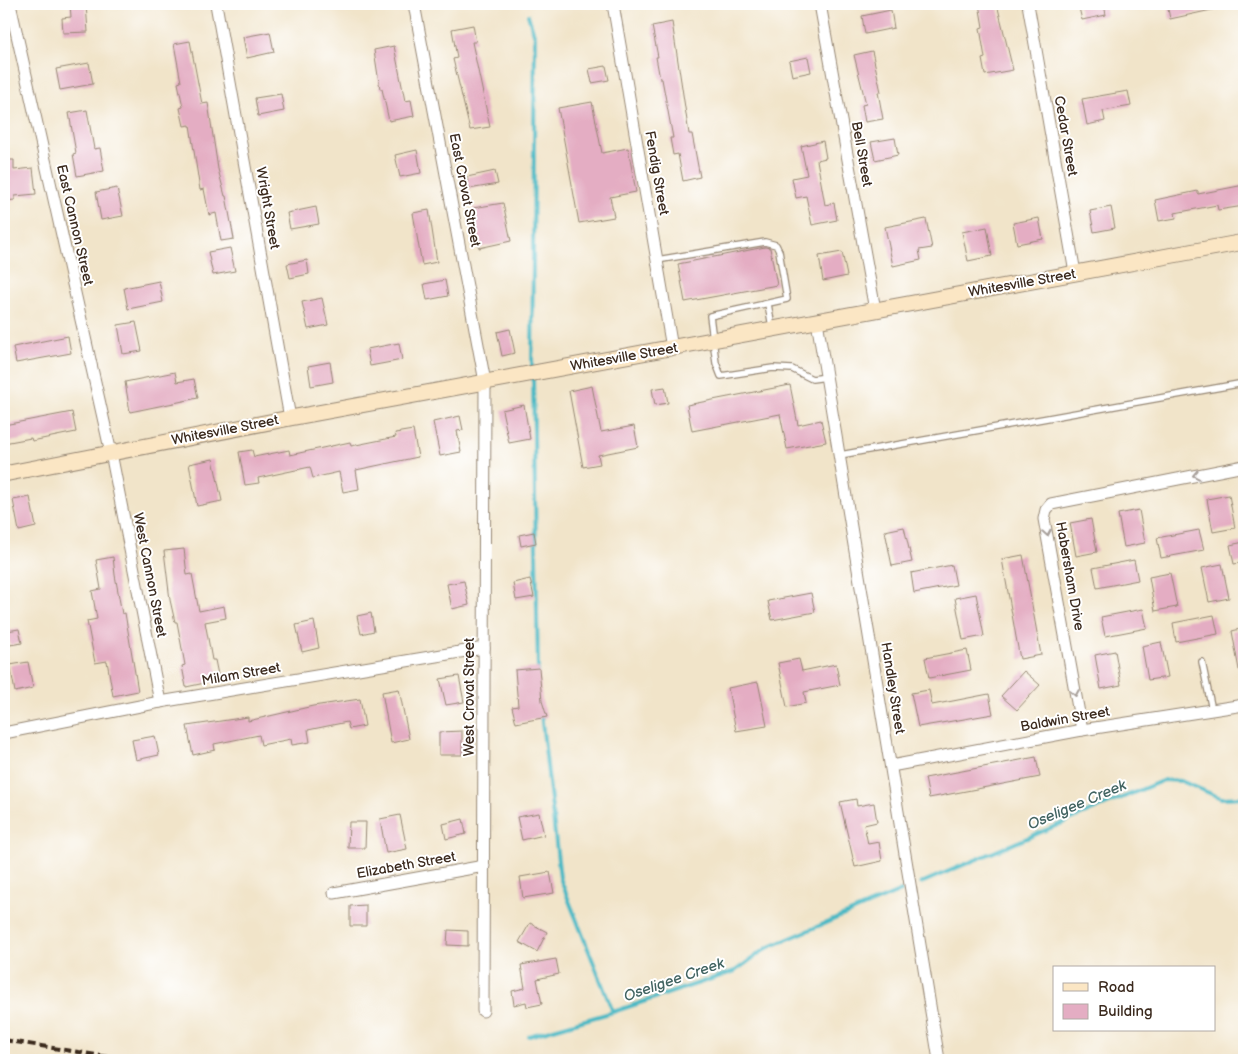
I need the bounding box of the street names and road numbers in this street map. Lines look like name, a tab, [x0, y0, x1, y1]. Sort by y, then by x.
street label: Cedar Street	[1051, 95, 1082, 178]
street label: Bell Street	[848, 120, 876, 189]
street label: Fendig Street	[641, 129, 673, 217]
street label: East Crovat Street	[446, 132, 484, 249]
street label: East Cannon Street	[53, 163, 97, 288]
street label: Wright Street	[252, 166, 284, 251]
street label: Whitesville Street	[967, 265, 1078, 301]
street label: Whitesville Street	[569, 339, 680, 375]
street label: Whitesville Street	[170, 411, 281, 449]
street label: West Cannon Street	[130, 511, 171, 640]
street label: Habersham Drive	[1052, 520, 1088, 632]
street label: West Crovat Street	[461, 637, 478, 756]
street label: Handley Street	[877, 641, 909, 736]
street label: Milam Street	[200, 659, 282, 689]
street label: Baldwin Street	[1019, 703, 1112, 735]
street label: Elizabeth Street	[355, 848, 458, 882]

